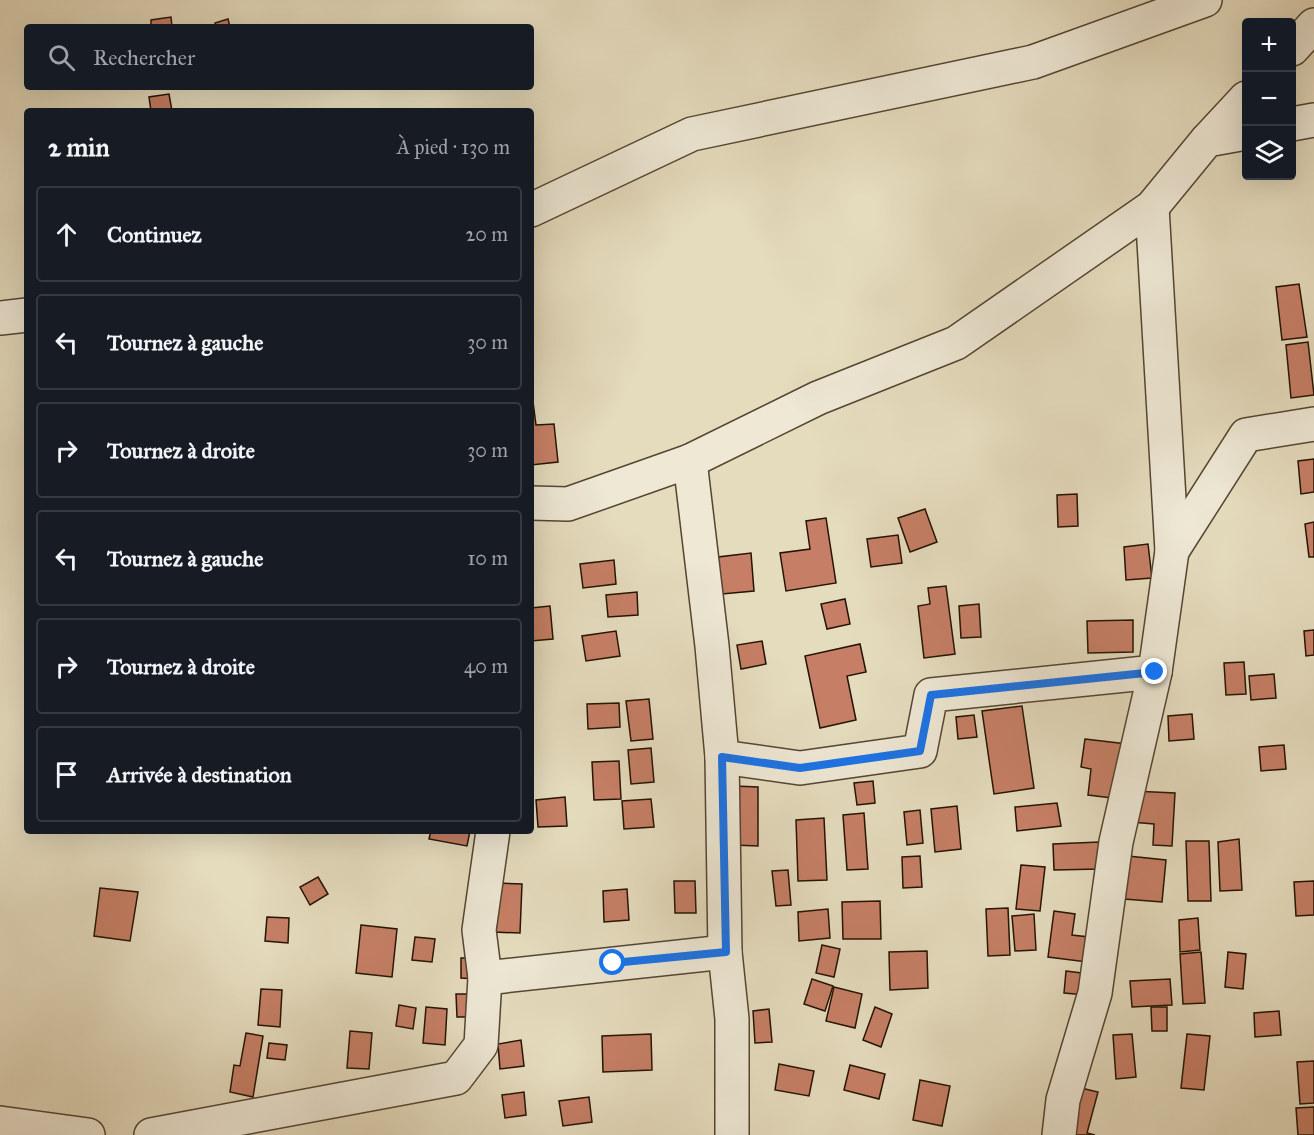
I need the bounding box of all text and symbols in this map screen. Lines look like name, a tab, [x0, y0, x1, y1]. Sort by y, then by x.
map controls	[1242, 18, 1296, 180]
button: +	[1242, 18, 1296, 72]
search box	[24, 24, 534, 90]
icon: search	[45, 41, 78, 74]
text: Rechercher	[93, 44, 195, 71]
button: −	[1242, 72, 1296, 126]
button: layers	[1242, 126, 1296, 180]
text: 2 min	[48, 131, 109, 163]
text: À pied · 130 m	[397, 135, 510, 159]
icon: ahead	[50, 218, 83, 251]
text: Continuez	[107, 221, 202, 248]
text: 20 m	[465, 222, 508, 246]
icon: left	[50, 326, 83, 359]
text: Tournez à gauche	[107, 329, 263, 356]
text: 30 m	[467, 330, 508, 354]
icon: right	[50, 434, 83, 467]
text: Tournez à droite	[107, 437, 255, 464]
text: 30 m	[467, 438, 508, 462]
icon: left	[50, 542, 83, 575]
text: Tournez à gauche	[107, 545, 263, 572]
text: 10 m	[467, 546, 508, 570]
icon: right	[50, 650, 83, 683]
text: Tournez à droite	[107, 653, 255, 680]
text: 40 m	[464, 654, 508, 678]
route end	[1141, 658, 1167, 684]
icon: arrive	[50, 758, 83, 791]
text: Arrivée à destination	[107, 761, 292, 788]
route start	[599, 949, 625, 975]

